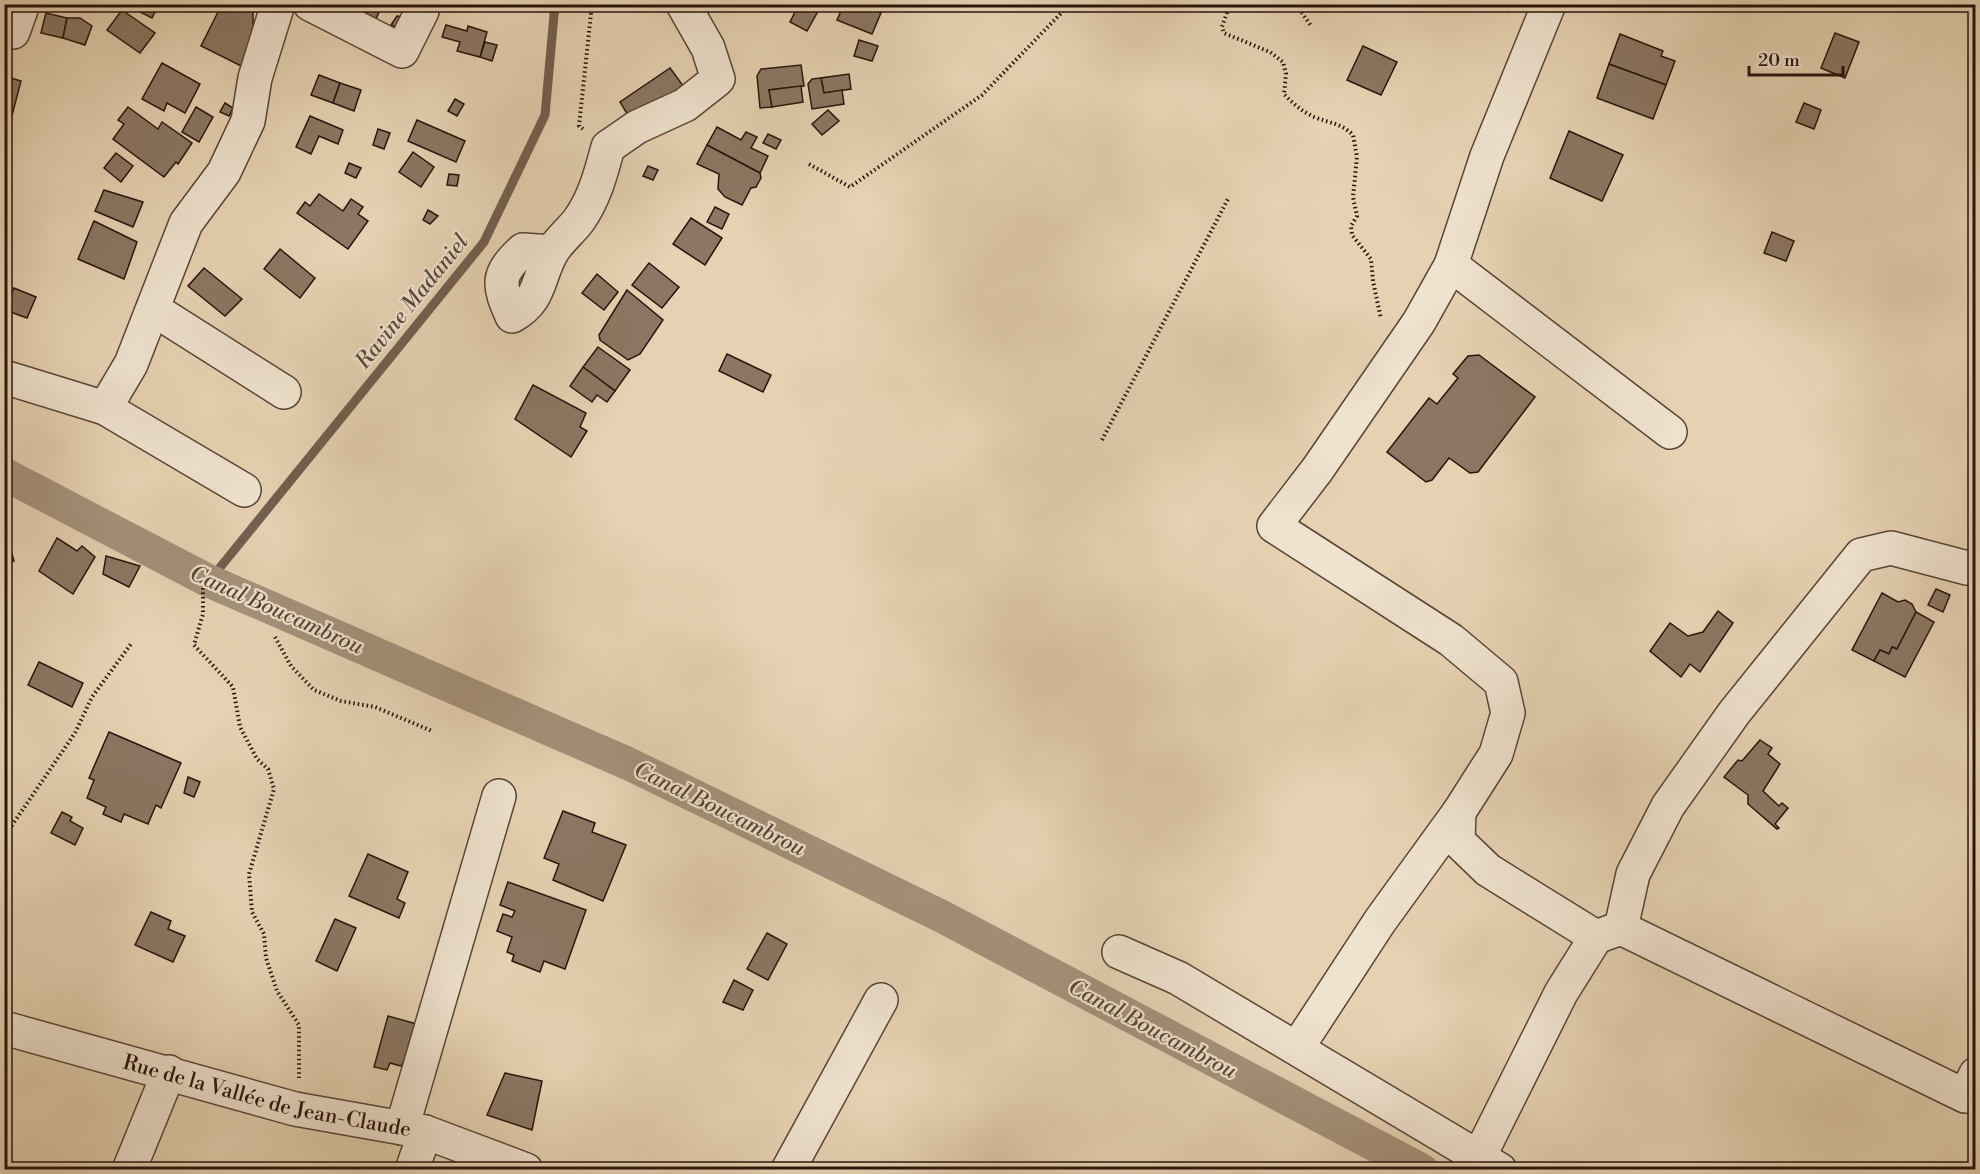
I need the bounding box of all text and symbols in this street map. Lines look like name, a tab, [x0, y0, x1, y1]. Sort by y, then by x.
scale bar	[1749, 39, 1844, 77]
text: 20 m	[1758, 49, 1800, 72]
water label: Ravine Madaniel	[349, 229, 475, 375]
water label: Canal Boucambrou	[185, 560, 368, 661]
water label: Canal Boucambrou	[629, 756, 810, 863]
water label: Canal Boucambrou	[1063, 973, 1242, 1085]
street label: Rue de la Vallée de Jean-Claude	[120, 1050, 413, 1143]

